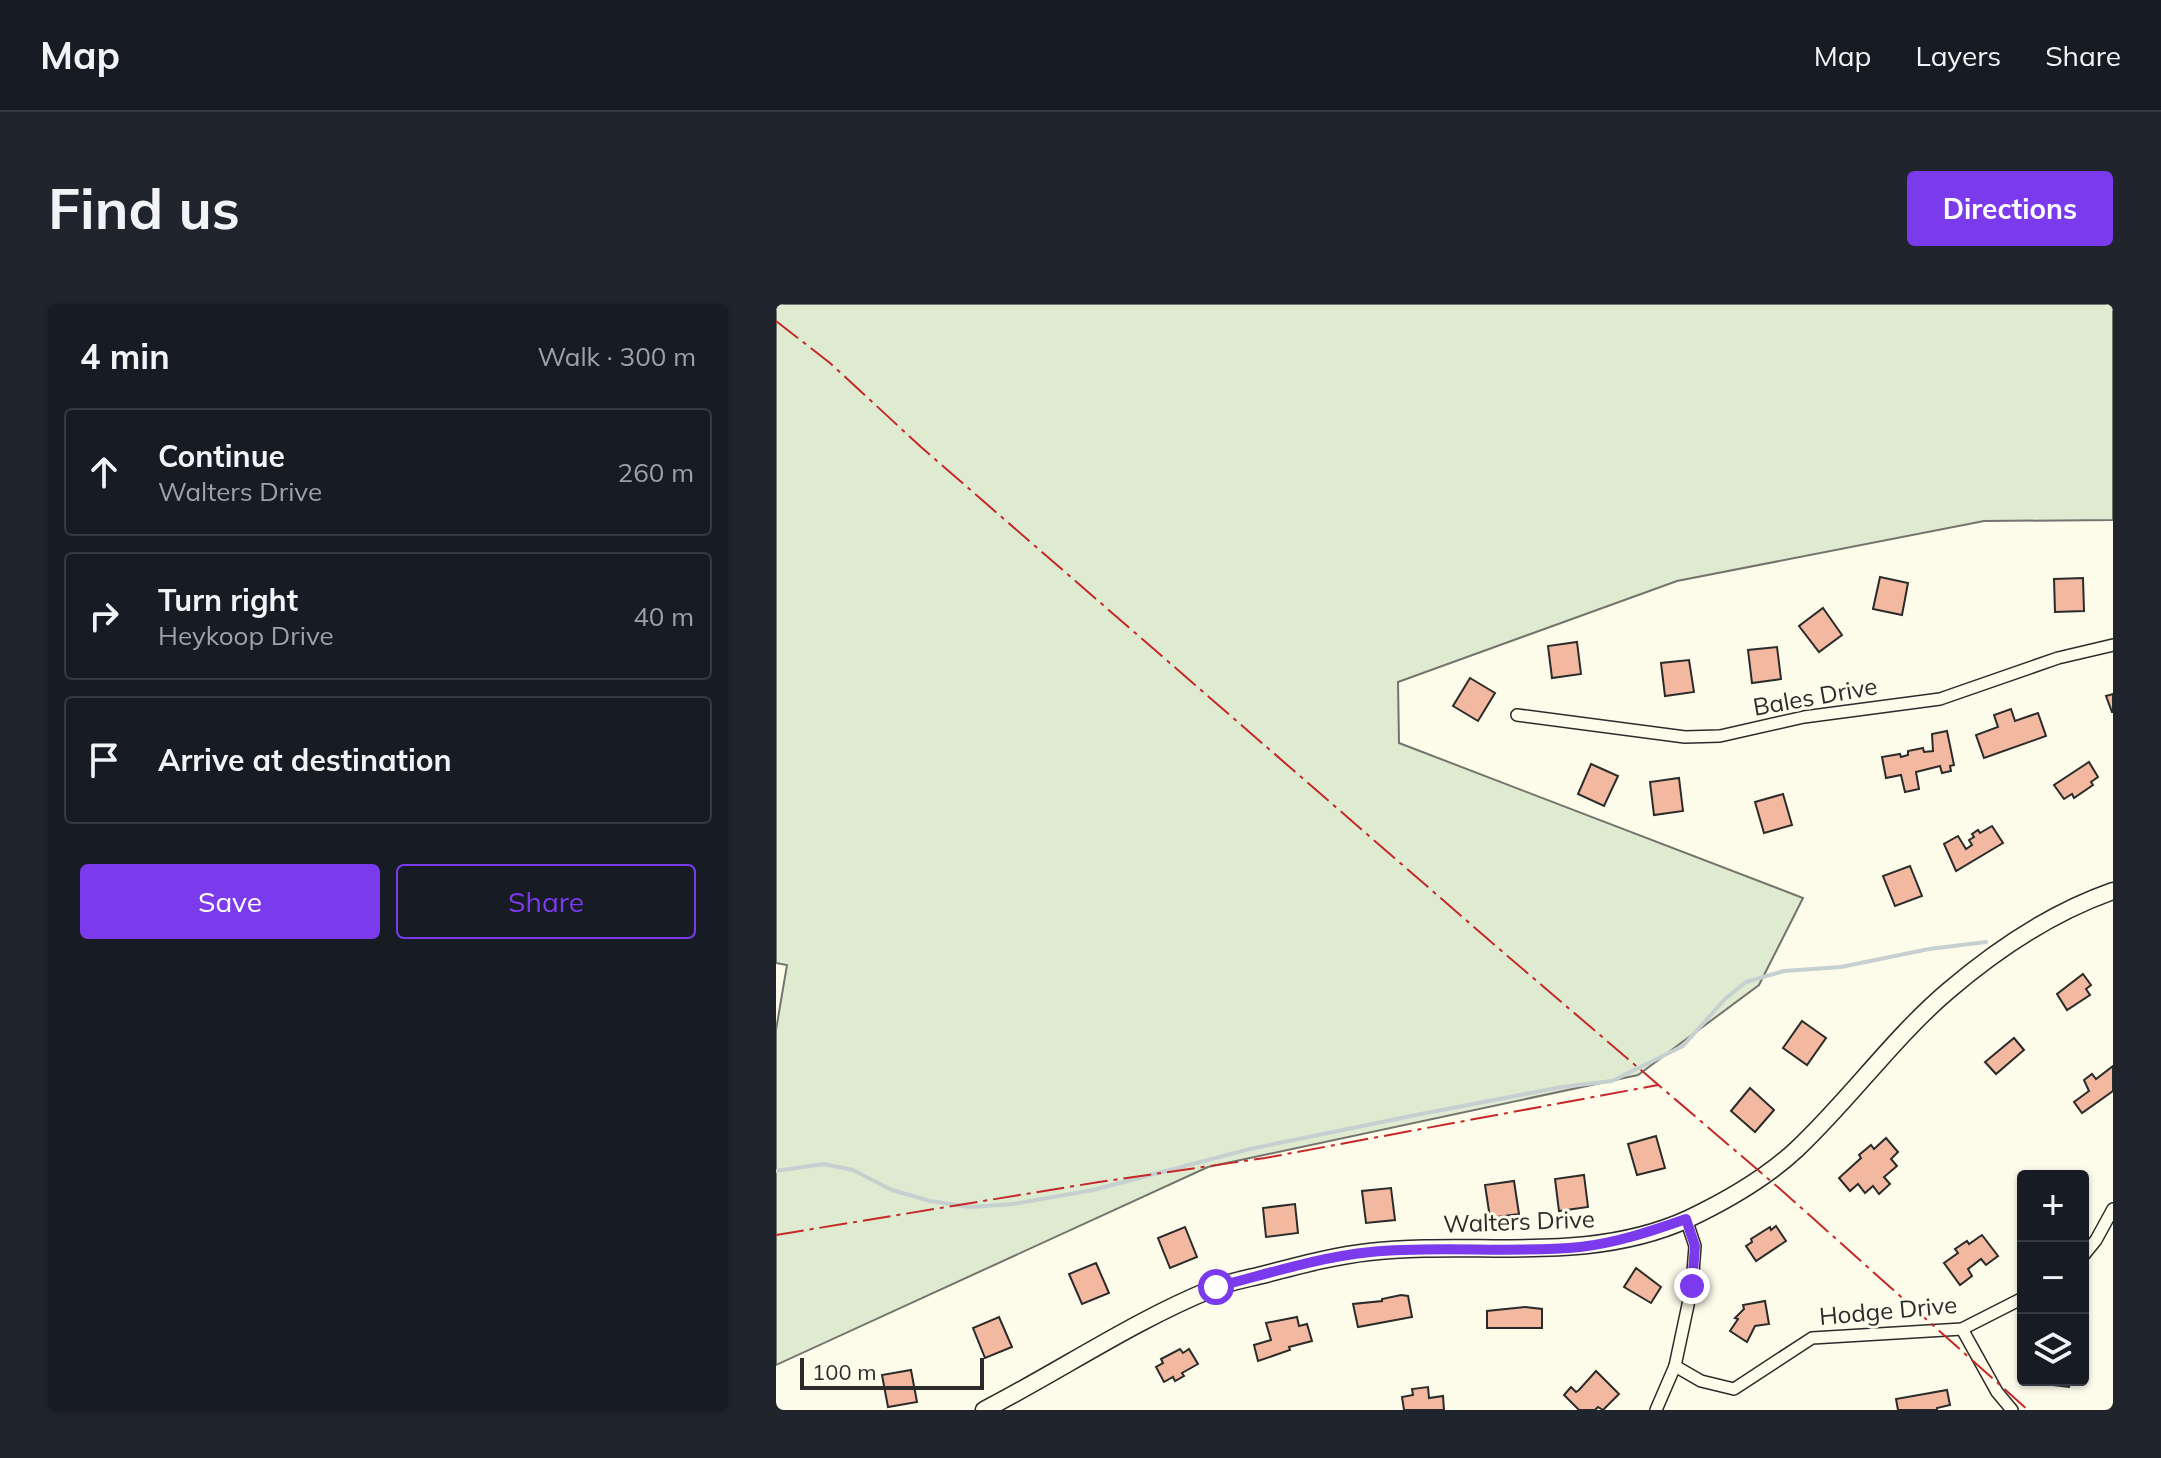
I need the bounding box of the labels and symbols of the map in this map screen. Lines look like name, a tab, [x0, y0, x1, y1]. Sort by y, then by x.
street label: Bales Drive	[1751, 670, 1879, 722]
street label: Walters Drive	[1443, 1203, 1595, 1239]
route end	[1674, 1268, 1710, 1304]
route start	[1198, 1269, 1234, 1305]
street label: Hodge Drive	[1818, 1289, 1958, 1331]
scale bar	[800, 1354, 984, 1390]

